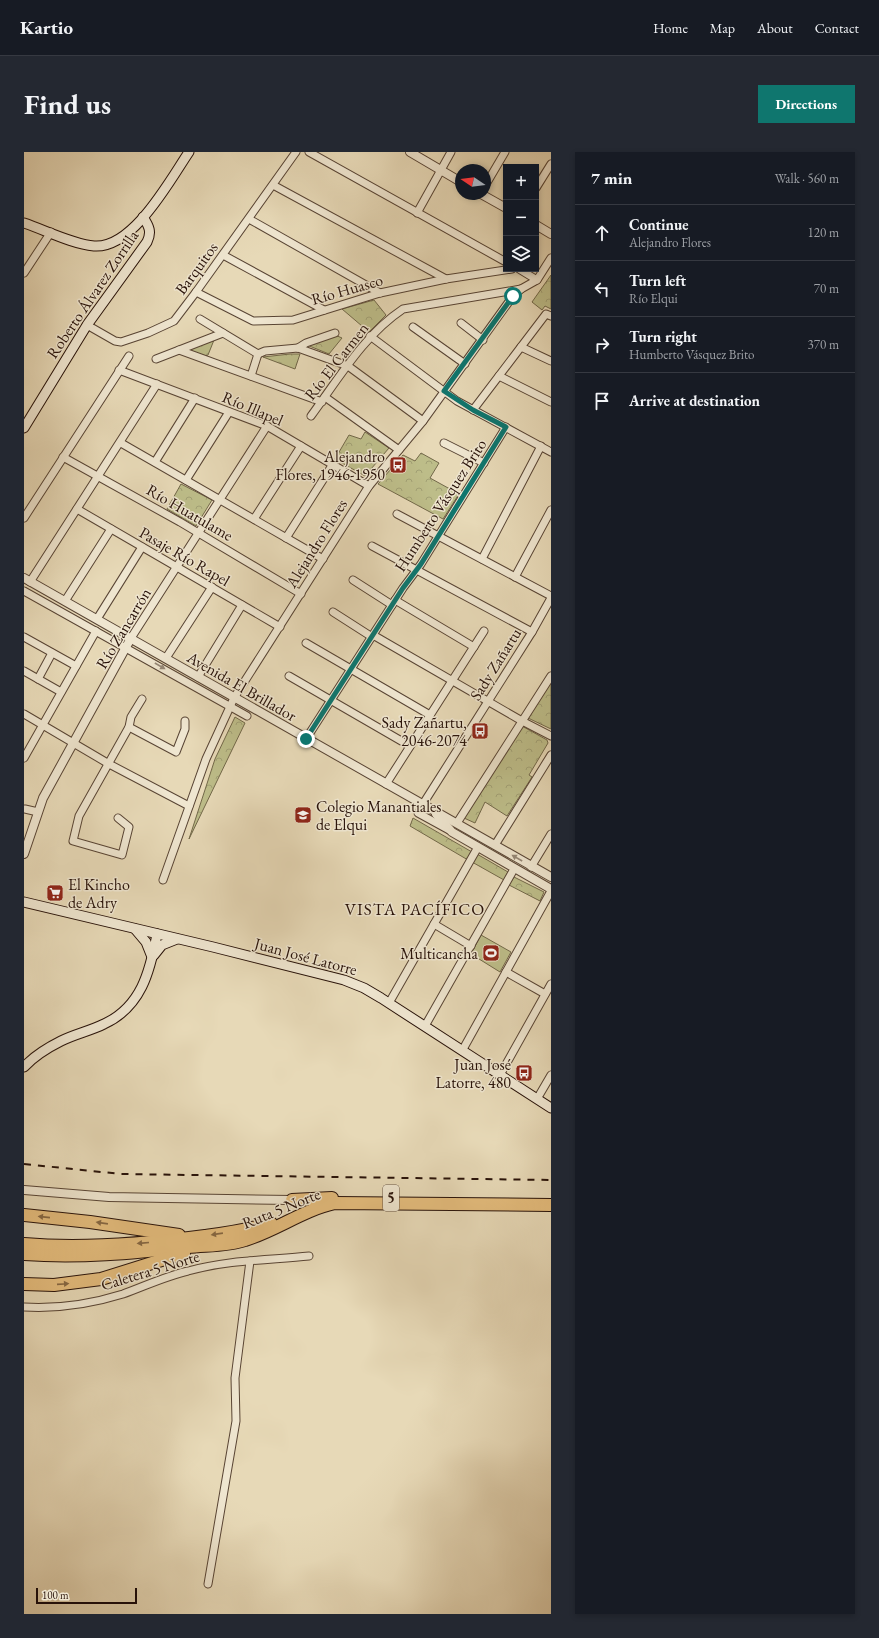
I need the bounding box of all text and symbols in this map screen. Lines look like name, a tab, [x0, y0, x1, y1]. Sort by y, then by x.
text: Kartio	[20, 15, 73, 40]
text: Home	[653, 19, 688, 37]
text: Map	[710, 19, 735, 37]
text: About	[757, 19, 793, 37]
text: Contact	[815, 19, 859, 37]
button: Directions	[758, 85, 855, 123]
text: Find us	[24, 86, 111, 122]
north arrow	[455, 164, 491, 200]
map controls	[503, 164, 539, 272]
button: +	[503, 164, 539, 200]
text: 7 min	[591, 167, 632, 189]
text: Walk · 560 m	[775, 170, 839, 187]
button: −	[503, 200, 539, 236]
text: Continue	[629, 215, 689, 234]
icon: ahead	[591, 222, 613, 244]
text: 120 m	[808, 224, 839, 241]
street label: Roberto Álvarez Zorrilla	[42, 226, 144, 363]
text: Alejandro Flores	[629, 234, 711, 251]
button: layers	[503, 236, 539, 272]
street label: Barquitos	[170, 238, 223, 299]
street label: Río Huasco	[309, 269, 385, 310]
text: Turn left	[629, 271, 686, 290]
icon: left	[591, 278, 613, 300]
text: 70 m	[814, 280, 839, 297]
route start	[504, 287, 522, 305]
text: Río Elqui	[629, 290, 678, 307]
street label: Río El Carmen	[300, 318, 374, 404]
text: Turn right	[629, 327, 697, 346]
icon: right	[591, 334, 613, 356]
text: 370 m	[808, 336, 839, 353]
text: Humberto Vásquez Brito	[629, 346, 754, 363]
street label: Río Illapel	[219, 386, 287, 431]
icon: arrive	[591, 390, 613, 412]
text: Arrive at destination	[629, 391, 760, 410]
street label: Humberto Vásquez Brito	[390, 435, 491, 576]
place label: Alejandro Flores, 1946-1950	[276, 446, 385, 485]
bus stop icon: Alejandro Flores, 1946-1950	[388, 455, 408, 475]
street label: Río Huatulame	[143, 479, 237, 546]
street label: Alejandro Flores	[280, 495, 352, 592]
street label: Pasaje Río Rapel	[136, 522, 234, 591]
street label: Río Zancarrón	[91, 584, 156, 673]
street label: Sady Zañartu	[465, 624, 526, 705]
street label: Avenida El Brillador	[182, 646, 301, 727]
one-way arrow	[154, 662, 166, 669]
place label: Sady Zañartu, 2046-2074	[382, 712, 467, 751]
bus stop icon: Sady Zañartu, 2046-2074	[470, 721, 490, 741]
route end	[297, 730, 315, 748]
place label: Colegio Manantiales de Elqui	[316, 796, 441, 835]
school or university icon: Colegio Manantiales de Elqui	[293, 805, 313, 825]
one-way arrow	[511, 855, 523, 862]
place label: El Kincho de Adry	[68, 874, 130, 913]
supermarket icon: El Kincho de Adry	[45, 883, 65, 903]
district label: VISTA PACÍFICO	[345, 898, 485, 920]
street label: Juan José Latorre	[250, 932, 360, 980]
place label: Multicancha	[400, 943, 479, 964]
sports icon: Multicancha	[481, 943, 501, 963]
place label: Juan José Latorre, 480	[435, 1054, 511, 1093]
bus stop icon: Juan José Latorre, 480	[514, 1063, 534, 1083]
street label: Ruta 5 Norte	[239, 1183, 323, 1234]
road number: 5	[383, 1185, 399, 1211]
one-way arrow	[38, 1214, 50, 1220]
one-way arrow	[96, 1220, 108, 1226]
one-way arrow	[211, 1231, 223, 1237]
one-way arrow	[137, 1239, 149, 1246]
street label: Caletera 5 Norte	[98, 1246, 202, 1295]
one-way arrow	[57, 1281, 69, 1288]
scale bar	[36, 1586, 137, 1605]
text: 100 m	[42, 1588, 69, 1602]

